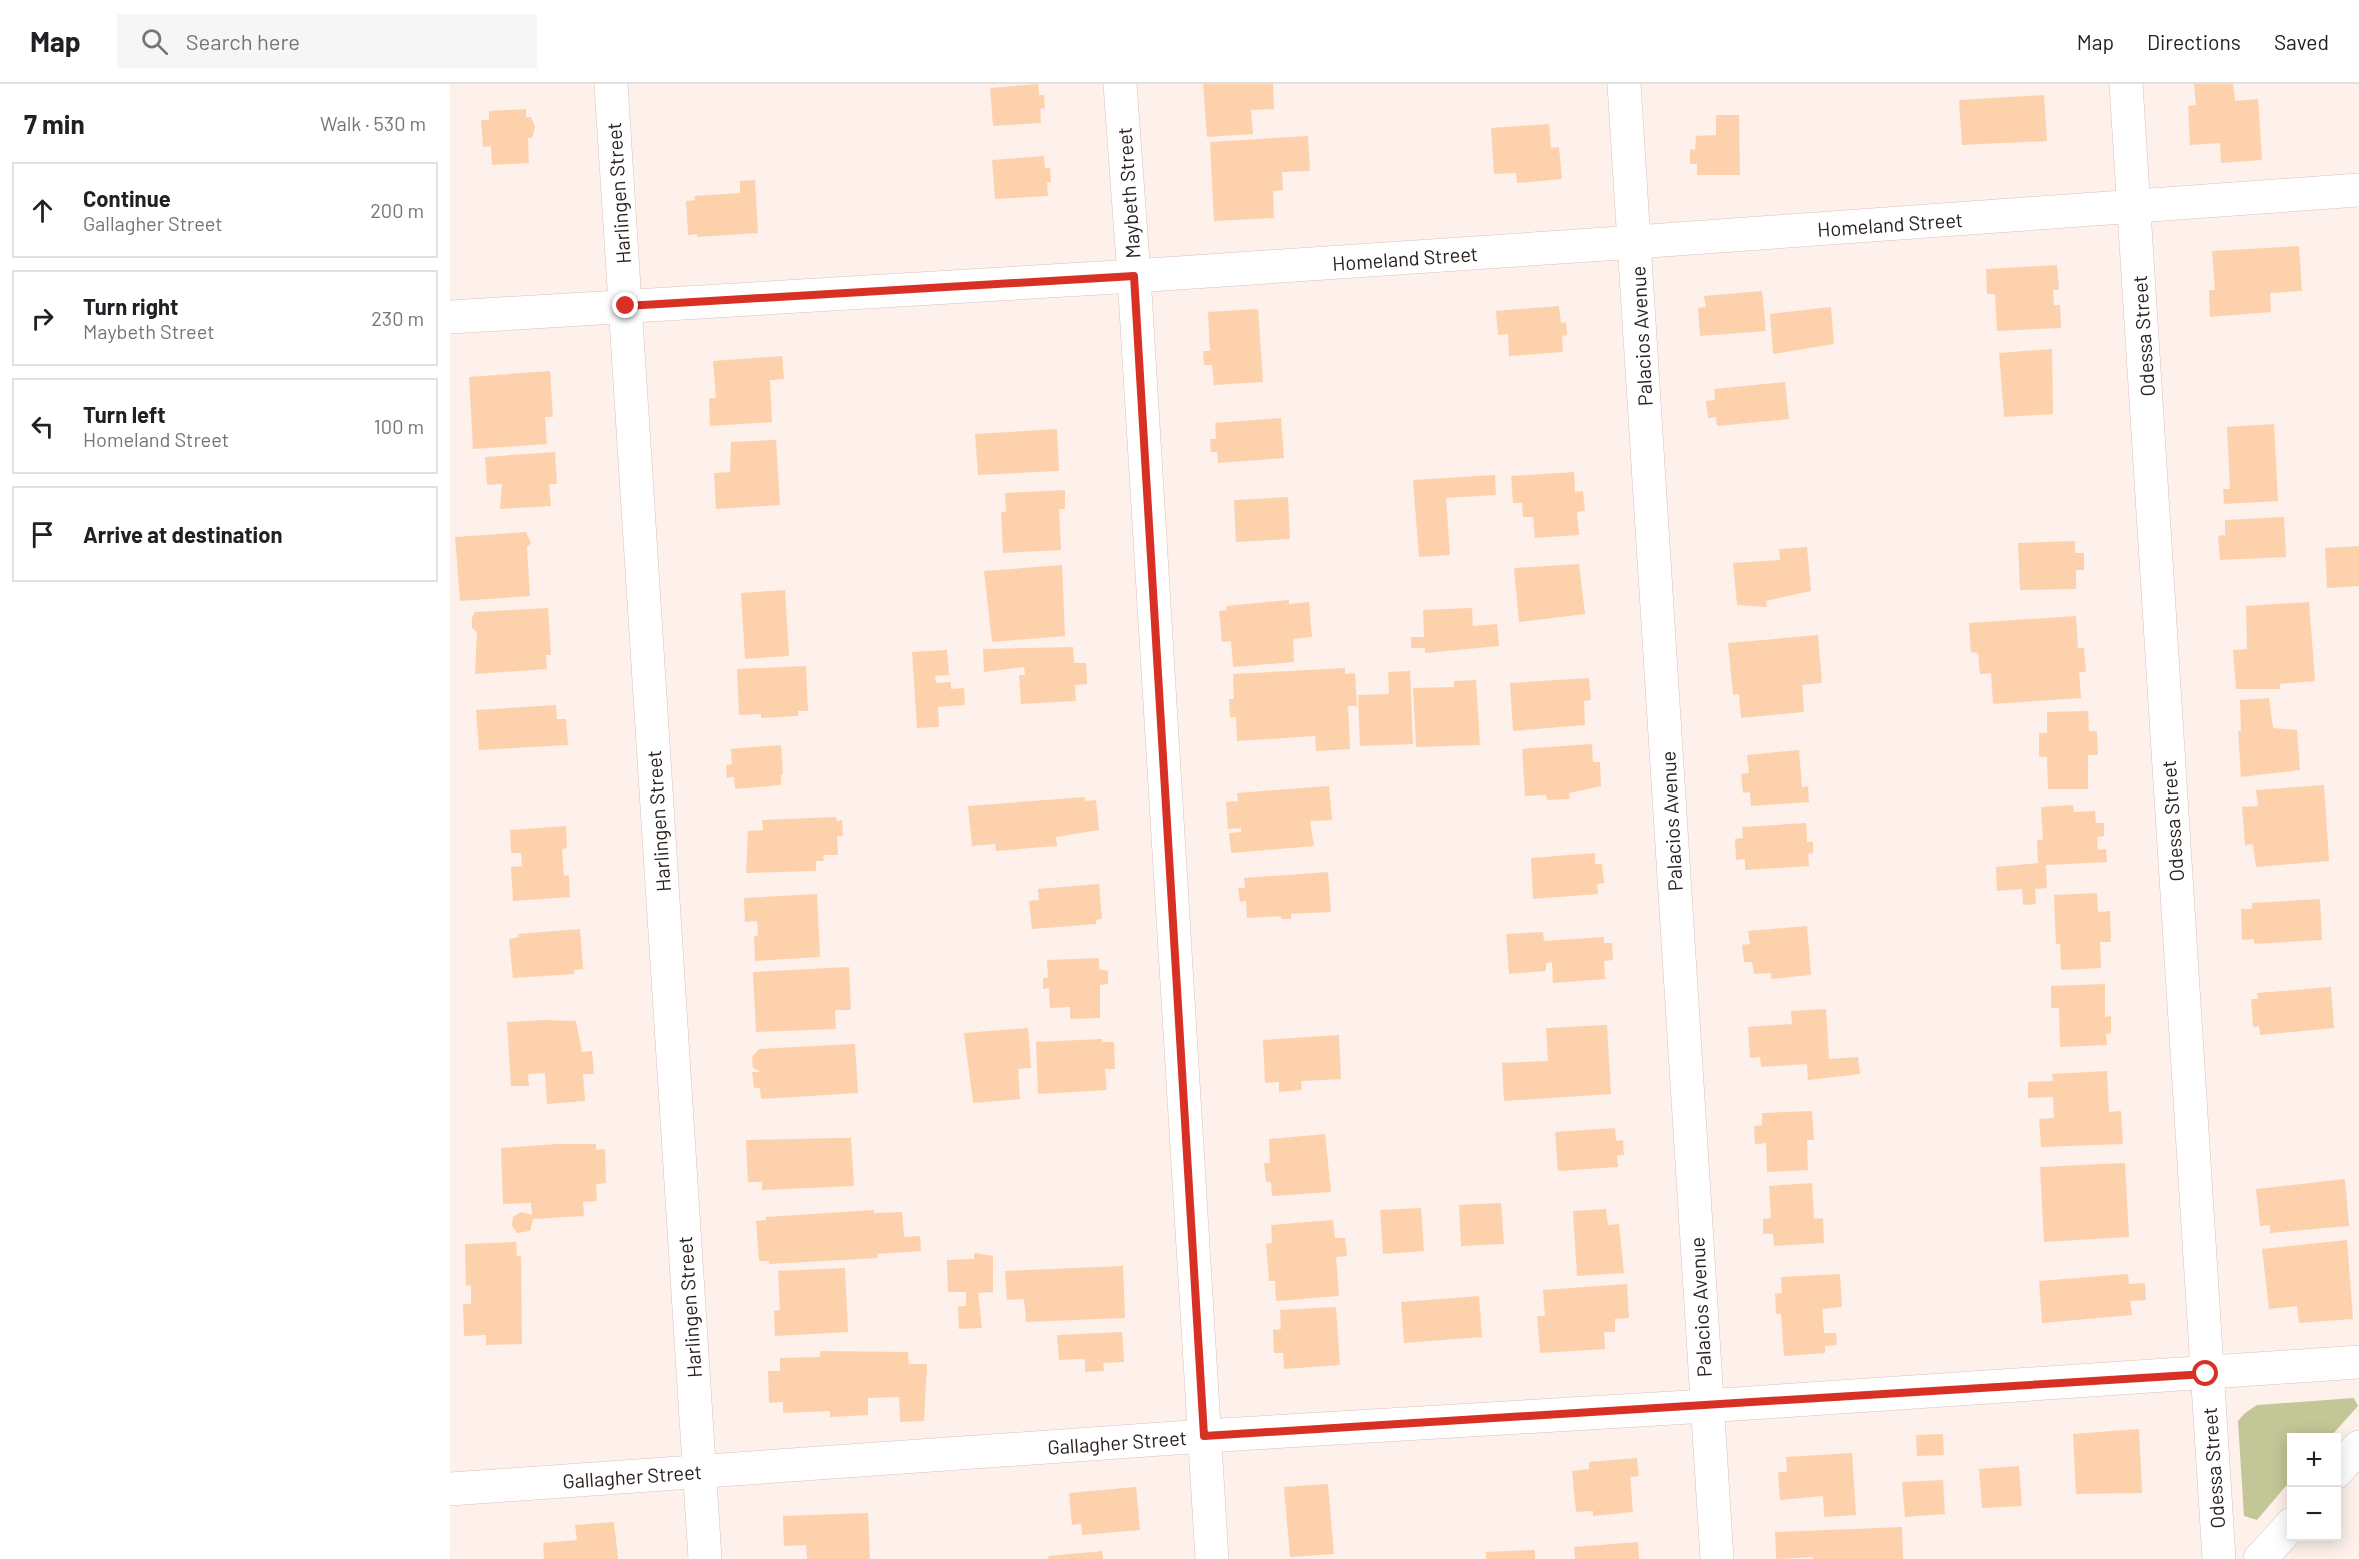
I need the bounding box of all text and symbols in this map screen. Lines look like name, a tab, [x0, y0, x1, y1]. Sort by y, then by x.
search box	[117, 14, 537, 68]
text: Map	[30, 24, 81, 58]
icon: search	[138, 25, 171, 58]
text: Search here	[186, 28, 300, 54]
text: Map	[2077, 29, 2114, 54]
text: Directions	[2147, 29, 2241, 54]
text: Saved	[2274, 29, 2329, 54]
text: 7 min	[24, 108, 85, 139]
text: Walk · 530 m	[320, 111, 426, 135]
street label: Harlingen Street	[601, 121, 635, 265]
street label: Maybeth Street	[1111, 127, 1145, 259]
text: Continue	[83, 185, 171, 211]
icon: ahead	[26, 194, 59, 227]
text: 200 m	[370, 198, 424, 222]
street label: Homeland Street	[1816, 207, 1964, 241]
text: Gallagher Street	[83, 211, 223, 235]
street label: Homeland Street	[1331, 241, 1479, 275]
street label: Palacios Avenue	[1625, 265, 1657, 407]
street label: Odessa Street	[2127, 275, 2159, 397]
route end	[612, 292, 638, 318]
text: Turn right	[83, 293, 178, 319]
icon: right	[26, 302, 59, 335]
text: 230 m	[371, 306, 424, 330]
text: Maybeth Street	[83, 319, 215, 343]
text: Turn left	[83, 401, 166, 427]
icon: left	[26, 410, 59, 443]
text: 100 m	[374, 414, 424, 438]
text: Homeland Street	[83, 427, 229, 451]
icon: arrive	[26, 518, 59, 551]
text: Arrive at destination	[83, 521, 282, 547]
street label: Harlingen Street	[641, 749, 675, 893]
street label: Palacios Avenue	[1655, 750, 1687, 892]
street label: Odessa Street	[2156, 760, 2188, 882]
street label: Harlingen Street	[672, 1235, 706, 1379]
street label: Palacios Avenue	[1684, 1236, 1716, 1378]
route start	[2192, 1360, 2218, 1386]
street label: Odessa Street	[2197, 1407, 2229, 1529]
street label: Gallagher Street	[1047, 1425, 1187, 1459]
map controls	[2287, 1433, 2341, 1541]
button: +	[2287, 1433, 2341, 1487]
street label: Gallagher Street	[562, 1459, 702, 1493]
button: −	[2287, 1487, 2341, 1541]

